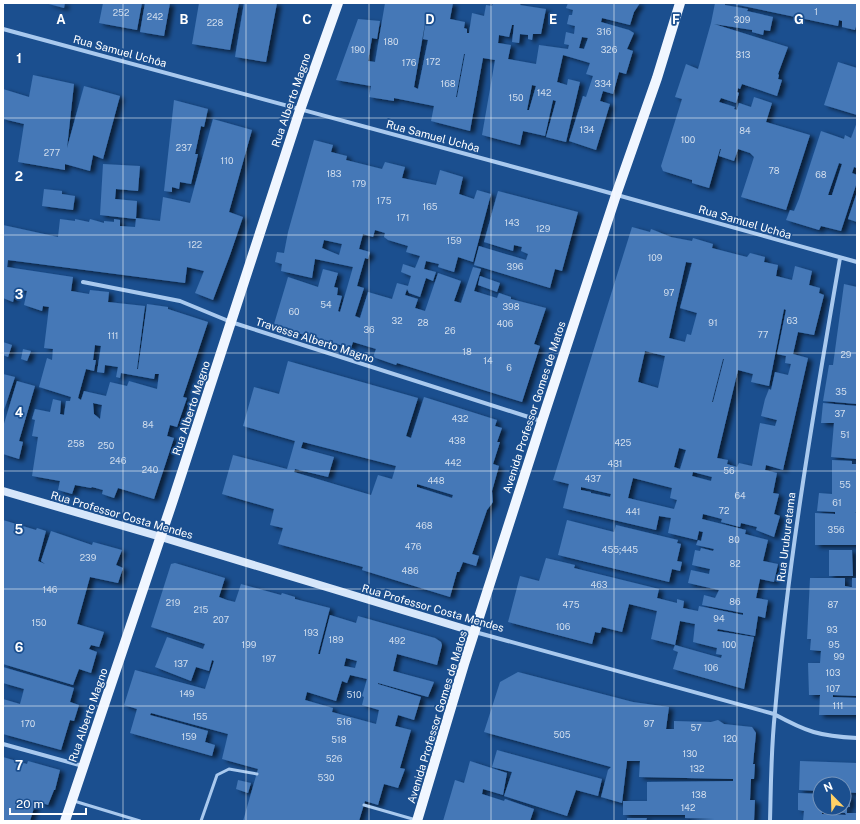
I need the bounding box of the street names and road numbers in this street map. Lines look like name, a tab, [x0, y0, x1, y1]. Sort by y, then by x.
street label: Rua Samuel Uchôa	[72, 33, 168, 69]
street label: Rua Alberto Magno	[269, 51, 313, 149]
street label: Rua Samuel Uchôa	[385, 118, 481, 154]
street label: Rua Samuel Uchôa	[697, 203, 793, 241]
street label: Travessa Alberto Magno	[254, 315, 376, 365]
street label: Avenida Professor Gomes de Matos	[500, 319, 568, 494]
street label: Rua Alberto Magno	[170, 359, 212, 457]
street label: Rua Professor Costa Mendes	[50, 489, 195, 541]
street label: Rua Uruburetama	[775, 492, 797, 582]
street label: Rua Professor Costa Mendes	[361, 582, 506, 634]
street label: Avenida Professor Gomes de Matos	[405, 629, 469, 805]
street label: Rua Alberto Magno	[66, 666, 110, 764]

